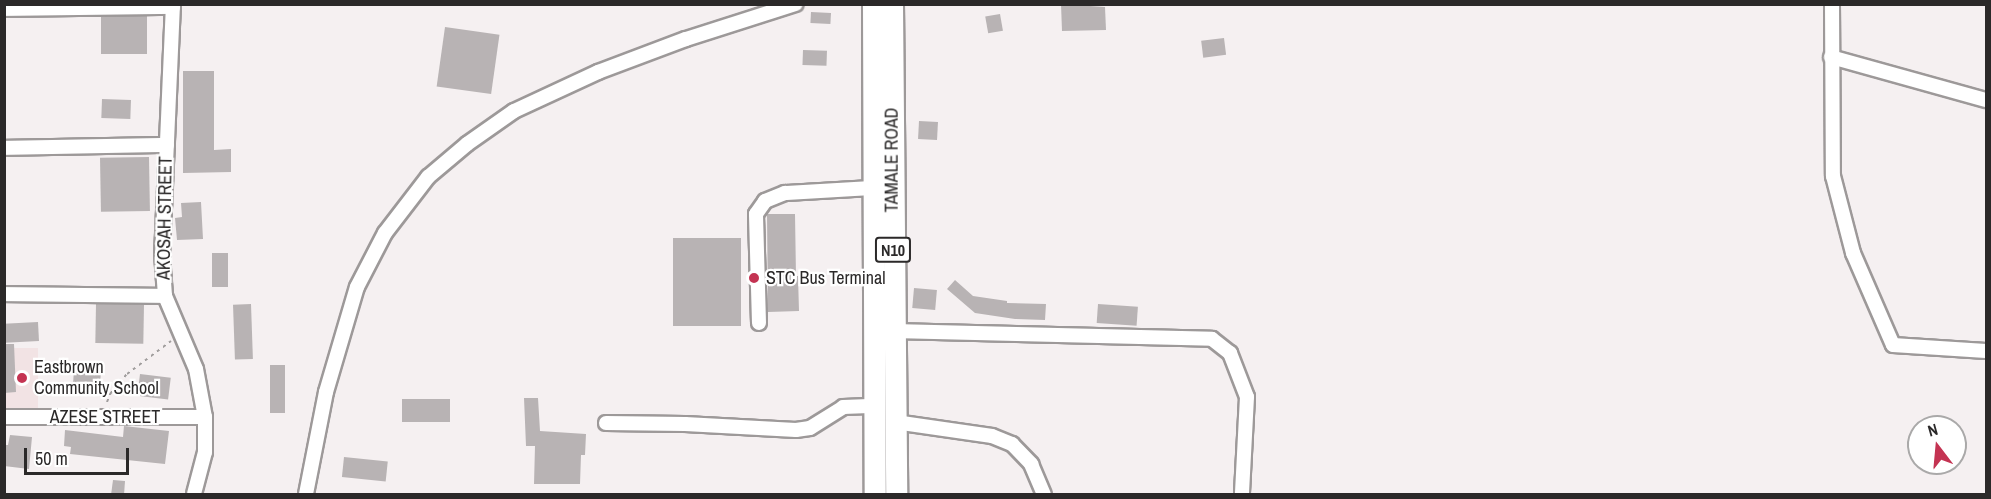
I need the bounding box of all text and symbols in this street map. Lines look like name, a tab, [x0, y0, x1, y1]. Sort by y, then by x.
street label: TAMALE ROAD	[881, 108, 903, 212]
street label: AKOSAH STREET	[153, 156, 177, 280]
road number: N10	[874, 237, 912, 263]
place label: STC Bus Terminal	[766, 267, 886, 289]
marker: STC Bus Terminal	[747, 271, 761, 285]
place label: Eastbrown Community School	[34, 357, 159, 400]
marker: Eastbrown Community School	[15, 371, 29, 385]
street label: AZESE STREET	[50, 406, 160, 428]
north arrow	[1907, 415, 1967, 475]
text: N	[1925, 418, 1940, 442]
scale bar	[27, 436, 132, 474]
text: 50 m	[35, 446, 68, 471]

